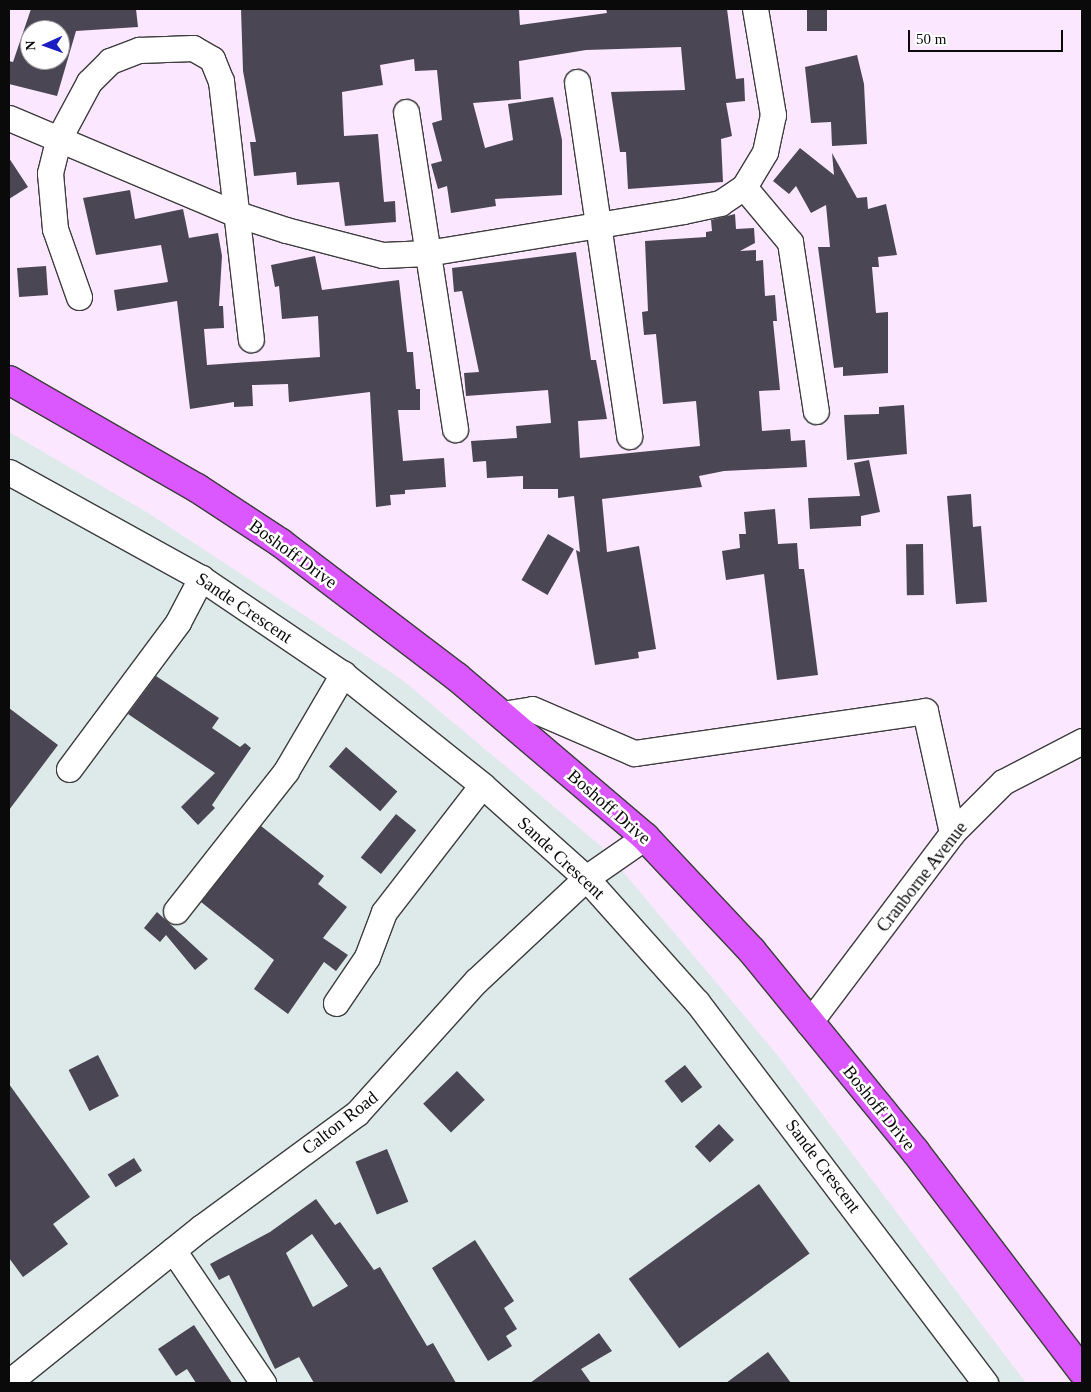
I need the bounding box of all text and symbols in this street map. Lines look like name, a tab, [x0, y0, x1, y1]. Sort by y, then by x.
north arrow	[20, 20, 70, 70]
scale bar	[911, 20, 1066, 52]
text: 50 m	[916, 31, 946, 47]
text: N	[23, 40, 38, 51]
street label: Boshoff Drive	[245, 515, 341, 593]
street label: Sande Crescent	[192, 568, 296, 648]
street label: Boshoff Drive	[563, 765, 655, 849]
street label: Sande Crescent	[513, 812, 609, 904]
street label: Cranborne Avenue	[872, 817, 972, 937]
street label: Boshoff Drive	[838, 1061, 920, 1155]
street label: Calton Road	[298, 1087, 382, 1159]
street label: Sande Crescent	[781, 1115, 865, 1217]

